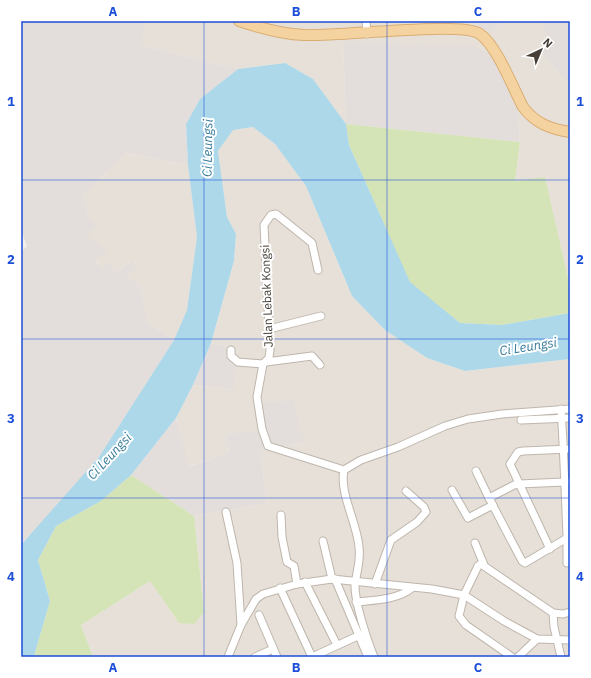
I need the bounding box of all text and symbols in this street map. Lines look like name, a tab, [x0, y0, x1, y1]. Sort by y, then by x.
text: A	[109, 3, 118, 20]
text: B	[292, 3, 301, 20]
text: C	[474, 3, 483, 20]
north arrow	[521, 30, 561, 70]
text: N	[540, 35, 556, 51]
text: 1	[7, 93, 15, 110]
text: 1	[576, 93, 584, 110]
water label: Ci Leungsi	[198, 118, 217, 177]
street label: Jalan Lebak Kongsi	[257, 244, 276, 348]
text: 2	[7, 251, 15, 268]
text: 2	[576, 251, 584, 268]
water label: Ci Leungsi	[498, 333, 559, 359]
text: 3	[7, 410, 15, 427]
text: 3	[576, 410, 584, 427]
water label: Ci Leungsi	[83, 429, 136, 483]
text: 4	[7, 568, 15, 585]
text: 4	[576, 568, 584, 585]
text: A	[109, 659, 118, 676]
text: B	[292, 659, 301, 676]
text: C	[474, 659, 483, 676]

